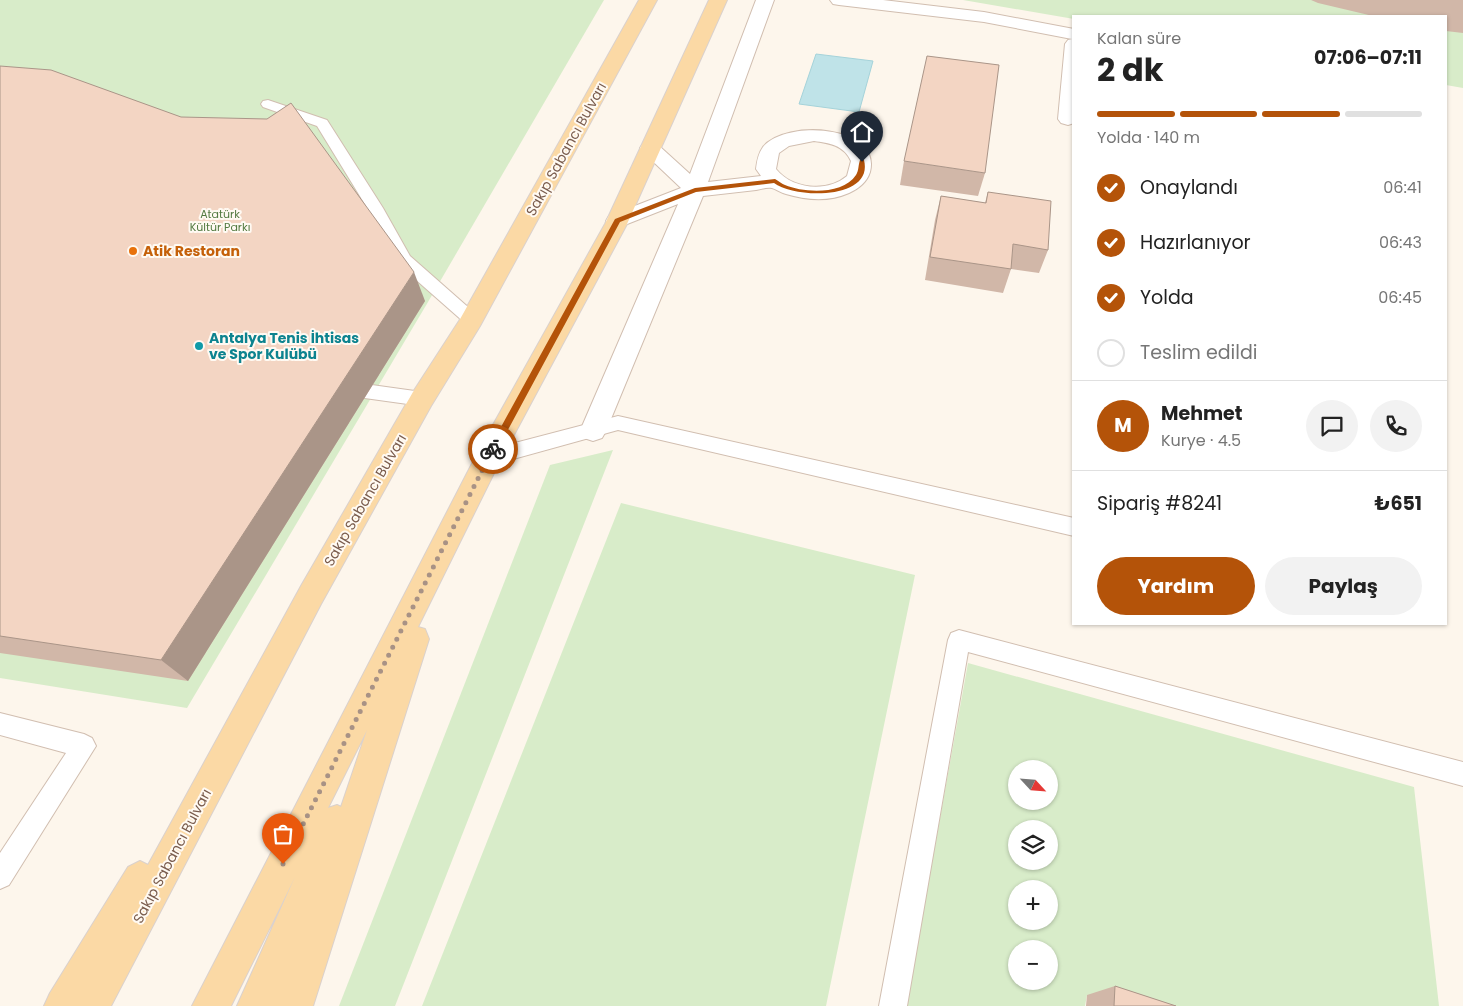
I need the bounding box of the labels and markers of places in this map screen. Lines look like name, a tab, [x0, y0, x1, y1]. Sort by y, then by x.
pin	[841, 111, 883, 162]
place label: Atik Restoran	[143, 241, 240, 261]
marker: Atik Restoran	[127, 245, 139, 257]
place label: Antalya Tenis İhtisas ve Spor Kulübü	[209, 328, 359, 364]
marker: Antalya Tenis İhtisas ve Spor Kulübü	[193, 340, 205, 352]
pin	[262, 813, 304, 864]

